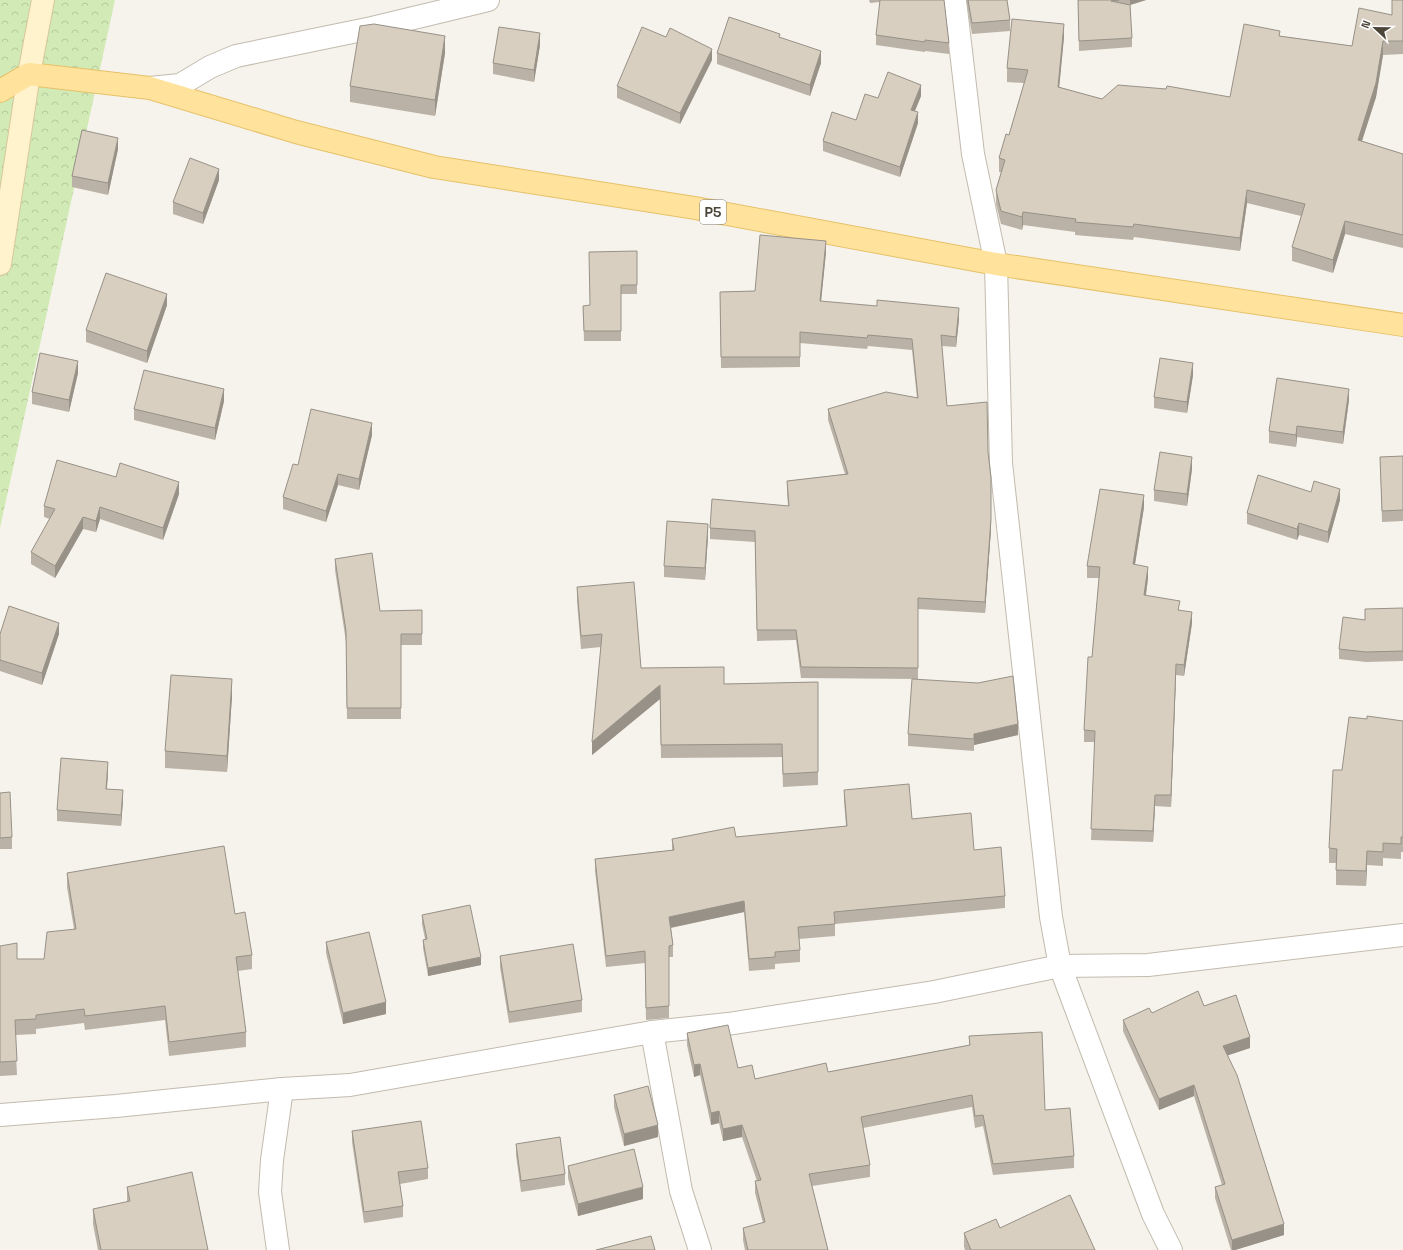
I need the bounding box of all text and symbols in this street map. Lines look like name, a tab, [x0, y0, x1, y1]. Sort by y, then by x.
north arrow	[1355, 8, 1395, 48]
text: N	[1358, 18, 1374, 30]
road number: P5	[700, 200, 726, 224]

